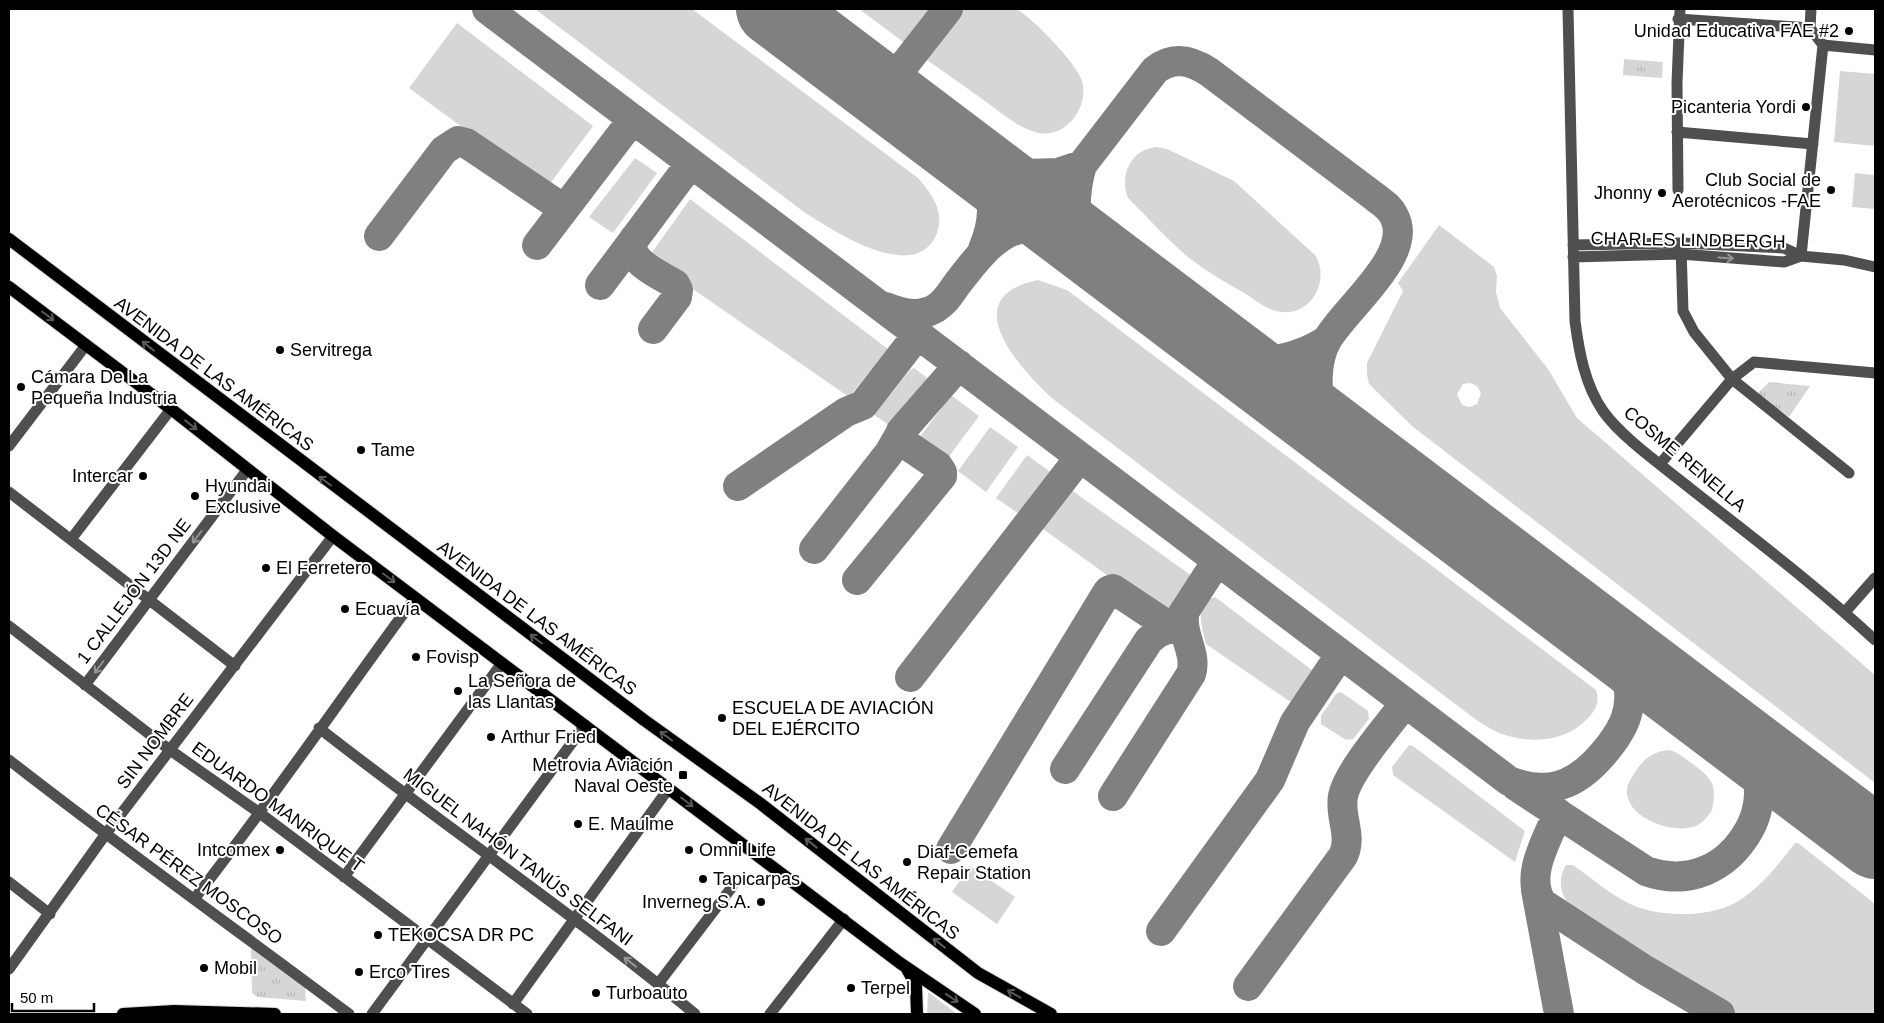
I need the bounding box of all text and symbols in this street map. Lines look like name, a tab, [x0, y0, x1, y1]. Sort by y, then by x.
place label: Unidad Educativa FAE #2	[1634, 21, 1839, 41]
marker: Unidad Educativa FAE #2	[1843, 25, 1855, 37]
place label: Picanteria Yordi	[1671, 97, 1796, 117]
marker: Picanteria Yordi	[1800, 101, 1812, 113]
place label: Club Social de Aerotécnicos -FAE	[1672, 170, 1821, 211]
place label: Jhonny	[1594, 183, 1652, 203]
marker: Club Social de Aerotécnicos -FAE	[1825, 184, 1837, 196]
marker: Jhonny	[1656, 187, 1668, 199]
street label: CHARLES LINDBERGH	[1590, 228, 1786, 252]
one-way arrow	[1718, 253, 1734, 262]
street label: AVENIDA DE LAS AMÉRICAS	[111, 293, 317, 455]
one-way arrow	[41, 311, 54, 322]
place label: Servitrega	[290, 340, 373, 360]
one-way arrow	[141, 341, 155, 351]
marker: Servitrega	[274, 344, 286, 356]
place label: Cámara De La Pequeña Industria	[31, 367, 178, 408]
marker: Cámara De La Pequeña Industria	[15, 381, 27, 393]
street label: COSME RENELLA	[1620, 402, 1750, 516]
one-way arrow	[184, 420, 197, 431]
place label: Tame	[371, 440, 415, 460]
marker: Tame	[355, 444, 367, 456]
place label: Intercar	[72, 466, 133, 486]
marker: Intercar	[137, 470, 149, 482]
one-way arrow	[319, 475, 332, 486]
place label: Hyundai Exclusive	[205, 476, 281, 517]
marker: Hyundai Exclusive	[189, 490, 201, 502]
street label: 1 CALLEJÓN 13D NE	[72, 514, 195, 667]
one-way arrow	[192, 530, 202, 544]
street label: AVENIDA DE LAS AMÉRICAS	[434, 537, 640, 699]
place label: El Ferretero	[276, 558, 371, 578]
marker: El Ferretero	[260, 562, 272, 574]
one-way arrow	[382, 573, 395, 584]
place label: Ecuavía	[355, 599, 421, 619]
marker: Ecuavía	[339, 603, 351, 615]
one-way arrow	[529, 634, 543, 644]
place label: Fovisp	[426, 647, 479, 667]
marker: Fovisp	[410, 651, 422, 663]
one-way arrow	[94, 660, 105, 673]
place label: La Señora de las Llantas	[468, 671, 576, 712]
marker: La Señora de las Llantas	[452, 685, 464, 697]
street label: SIN NOMBRE	[113, 689, 197, 793]
place label: ESCUELA DE AVIACIÓN DEL EJÉRCITO	[732, 697, 934, 739]
marker: ESCUELA DE AVIACIÓN DEL EJÉRCITO	[716, 712, 728, 724]
place label: Arthur Fried	[501, 727, 596, 747]
marker: Arthur Fried	[485, 731, 497, 743]
one-way arrow	[659, 731, 673, 741]
street label: EDUARDO MANRIQUE T	[188, 738, 368, 876]
place label: Metrovia Aviación Naval Oeste	[532, 755, 673, 796]
street label: MIGUEL NAHÓN TANÚS SELFANI	[399, 763, 637, 950]
marker: Metrovia Aviación Naval Oeste	[677, 769, 689, 781]
street label: AVENIDA DE LAS AMÉRICAS	[759, 778, 963, 944]
one-way arrow	[680, 796, 693, 807]
street label: CÉSAR PÉREZ MOSCOSO	[92, 799, 286, 949]
place label: E. Maulme	[588, 814, 674, 834]
marker: E. Maulme	[572, 818, 584, 830]
one-way arrow	[805, 838, 818, 849]
place label: Intcomex	[197, 840, 270, 860]
place label: Omni Life	[699, 840, 776, 860]
place label: Diaf-Cemefa Repair Station	[917, 842, 1031, 883]
marker: Intcomex	[274, 844, 286, 856]
marker: Omni Life	[683, 844, 695, 856]
marker: Diaf-Cemefa Repair Station	[901, 856, 913, 868]
place label: Tapicarpas	[713, 869, 800, 889]
marker: Tapicarpas	[697, 873, 709, 885]
place label: Inverneg S.A.	[642, 892, 751, 912]
marker: Inverneg S.A.	[755, 896, 767, 908]
place label: TEKOCSA DR PC	[388, 925, 534, 945]
marker: TEKOCSA DR PC	[372, 929, 384, 941]
one-way arrow	[933, 937, 946, 948]
one-way arrow	[624, 956, 637, 967]
place label: Mobil	[214, 958, 257, 978]
marker: Mobil	[198, 962, 210, 974]
place label: Erco Tires	[369, 962, 450, 982]
marker: Erco Tires	[353, 966, 365, 978]
place label: Terpel	[861, 978, 910, 998]
scale bar	[12, 980, 95, 1012]
marker: Terpel	[845, 982, 857, 994]
place label: Turboauto	[606, 983, 687, 1003]
marker: Turboauto	[590, 987, 602, 999]
one-way arrow	[1008, 988, 1022, 998]
text: 50 m	[20, 989, 53, 1006]
one-way arrow	[945, 993, 959, 1003]

